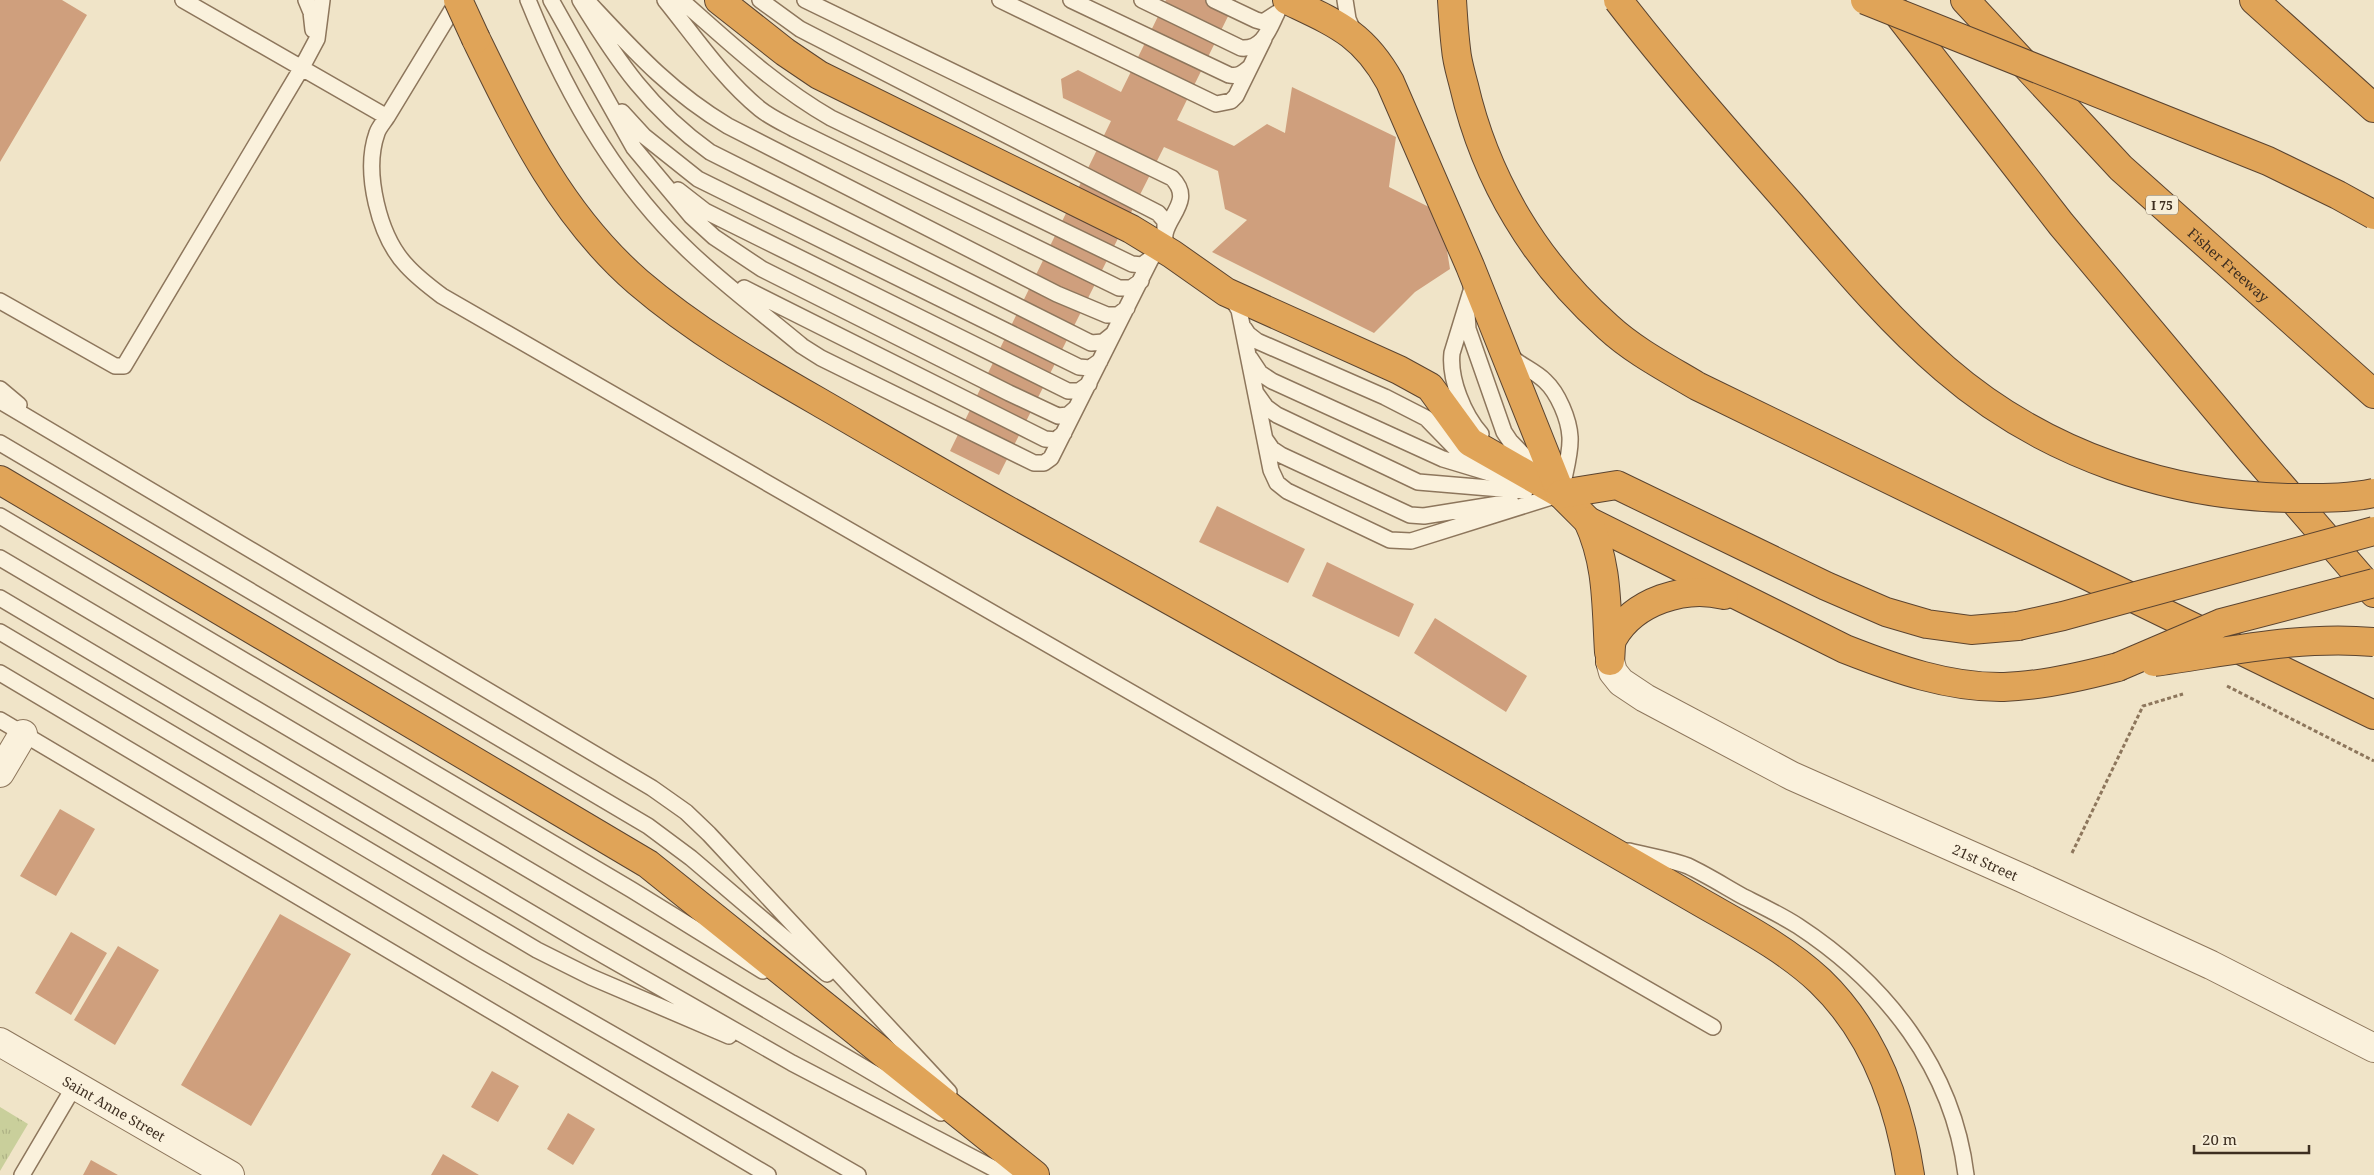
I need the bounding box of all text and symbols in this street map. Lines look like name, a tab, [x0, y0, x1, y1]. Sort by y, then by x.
road number: I 75	[2146, 196, 2178, 214]
street label: Fisher Freeway	[2184, 223, 2274, 306]
street label: 21st Street	[1950, 839, 2021, 885]
street label: Saint Anne Street	[59, 1071, 169, 1145]
scale bar	[2194, 1122, 2309, 1154]
text: 20 m	[2202, 1129, 2237, 1149]

